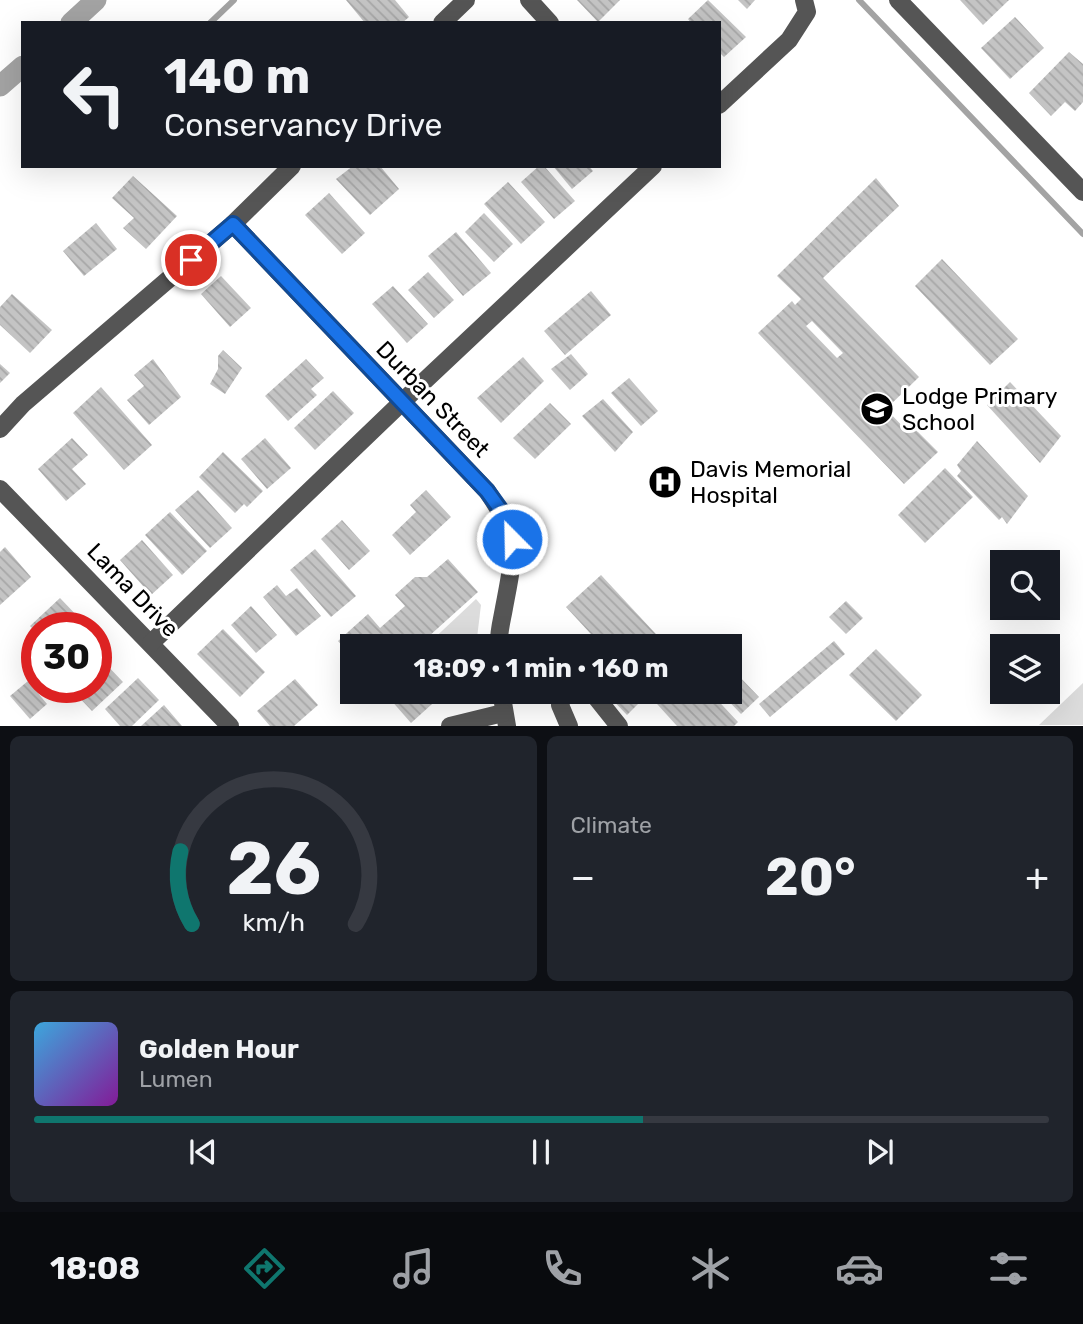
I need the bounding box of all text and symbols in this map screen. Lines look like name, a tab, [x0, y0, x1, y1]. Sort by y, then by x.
text: 140 m	[164, 47, 310, 105]
icon: left	[49, 49, 140, 140]
text: Conservancy Drive	[164, 106, 442, 144]
pin	[161, 230, 221, 290]
icon: arrive	[172, 241, 210, 279]
street label: Durban Street	[371, 335, 495, 463]
place label: Lodge Primary School	[902, 382, 1058, 436]
school or university icon: Lodge Primary School	[858, 390, 896, 428]
place label: Davis Memorial Hospital	[690, 455, 851, 509]
hospital icon: Davis Memorial Hospital	[646, 463, 684, 501]
position arrow	[475, 502, 549, 576]
street label: Lama Drive	[81, 537, 185, 643]
map controls	[990, 550, 1060, 704]
button: search	[990, 550, 1060, 620]
speed limit sign: 30	[21, 612, 112, 703]
button: layers	[990, 634, 1060, 704]
text: 18:09 · 1 min · 160 m	[413, 653, 669, 684]
text: Climate	[571, 811, 652, 839]
text: 26	[226, 827, 321, 913]
text: 20°	[765, 846, 856, 908]
text: −	[571, 854, 595, 900]
text: +	[1025, 854, 1049, 900]
text: km/h	[242, 908, 304, 937]
text: Golden Hour	[139, 1034, 299, 1065]
text: Lumen	[139, 1065, 213, 1093]
icon: previous	[184, 1133, 222, 1171]
icon: pause	[522, 1133, 560, 1171]
icon: next	[861, 1133, 899, 1171]
icon: directions	[240, 1244, 289, 1293]
icon: music	[389, 1244, 438, 1293]
icon: phone	[538, 1244, 587, 1293]
icon: climate	[686, 1244, 735, 1293]
icon: car	[835, 1244, 884, 1293]
icon: filters	[984, 1244, 1033, 1293]
text: 18:08	[50, 1249, 140, 1287]

